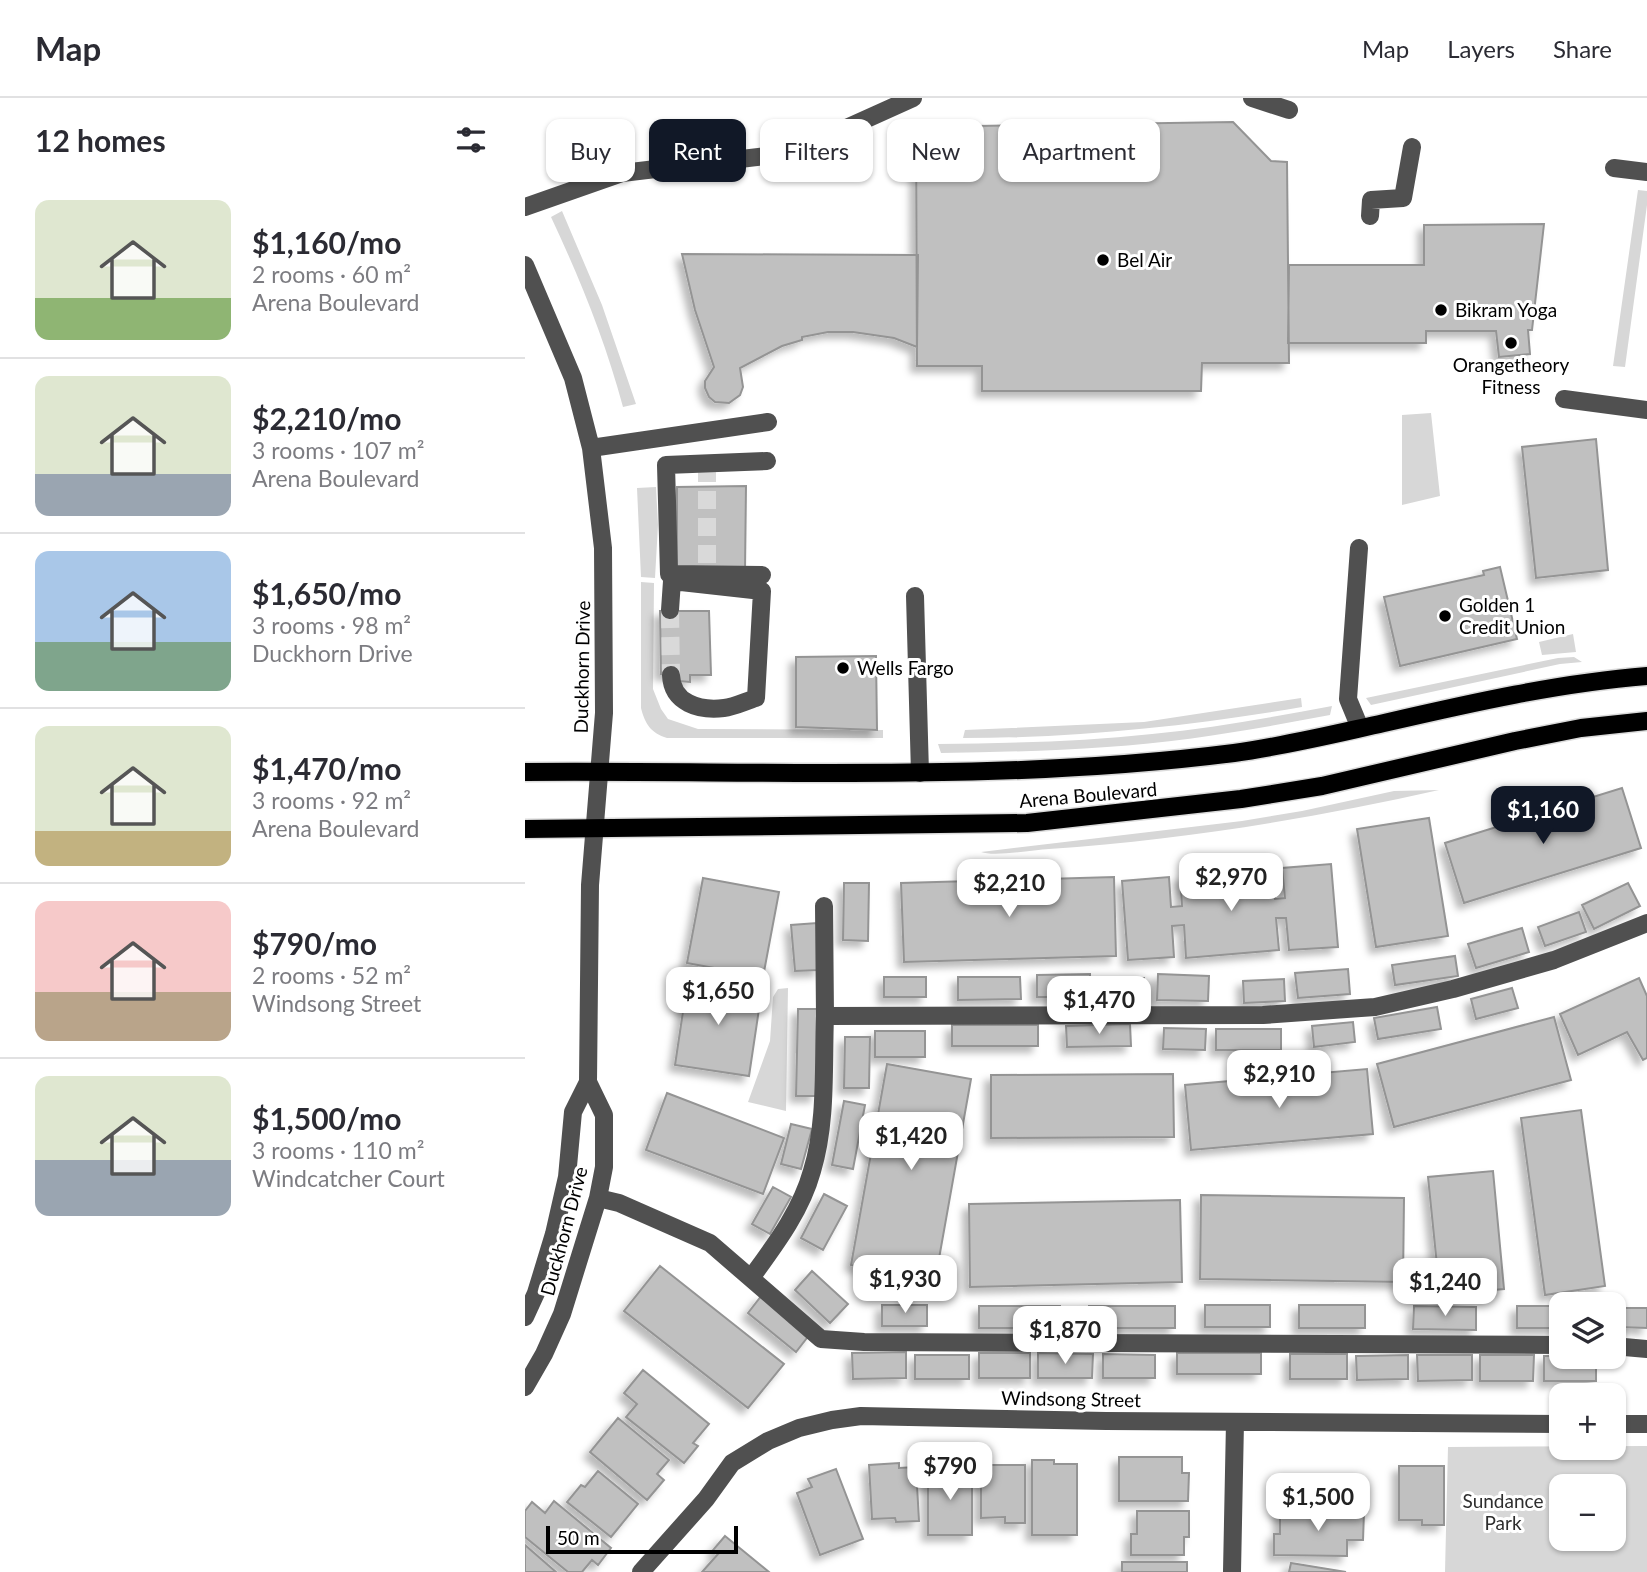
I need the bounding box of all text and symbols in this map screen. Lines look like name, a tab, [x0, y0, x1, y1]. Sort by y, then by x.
text: Map	[35, 28, 101, 68]
text: Map	[1362, 34, 1409, 63]
text: Layers	[1447, 34, 1515, 63]
text: Share	[1553, 34, 1612, 63]
chip: Buy	[546, 119, 635, 182]
chip: Rent	[649, 119, 746, 182]
chip: Filters	[760, 119, 873, 182]
chip: New	[887, 119, 984, 182]
chip: Apartment	[998, 119, 1160, 182]
icon: filters	[452, 121, 490, 159]
text: 12 homes	[35, 122, 166, 158]
text: $1,160/mo	[252, 224, 401, 260]
icon: home	[91, 228, 175, 312]
place label: Bel Air	[1117, 248, 1172, 271]
marker: Bel Air	[1095, 252, 1111, 268]
text: 2 rooms · 60 m²	[252, 260, 411, 288]
text: Arena Boulevard	[252, 288, 419, 316]
place label: Bikram Yoga	[1455, 298, 1557, 321]
marker: Bikram Yoga	[1433, 302, 1449, 318]
marker: Orangetheory Fitness	[1503, 335, 1519, 351]
place label: Orangetheory Fitness	[1453, 353, 1569, 398]
text: $2,210/mo	[252, 400, 401, 436]
icon: home	[91, 404, 175, 488]
text: 3 rooms · 107 m²	[252, 436, 424, 464]
text: Arena Boulevard	[252, 464, 419, 492]
text: $1,650/mo	[252, 575, 401, 611]
icon: home	[91, 579, 175, 663]
place label: Golden 1 Credit Union	[1459, 593, 1565, 638]
street label: Duckhorn Drive	[569, 600, 594, 734]
marker: Golden 1 Credit Union	[1437, 608, 1453, 624]
text: 3 rooms · 98 m²	[252, 611, 411, 639]
text: Duckhorn Drive	[252, 639, 413, 667]
place label: Wells Fargo	[857, 656, 954, 679]
marker: Wells Fargo	[835, 660, 851, 676]
text: $1,470/mo	[252, 750, 401, 786]
icon: home	[91, 754, 175, 838]
street label: Arena Boulevard	[1018, 777, 1158, 812]
text: 3 rooms · 92 m²	[252, 786, 411, 814]
pin: $1,160	[1486, 786, 1600, 846]
text: $1,160	[1507, 795, 1579, 823]
text: Arena Boulevard	[252, 814, 419, 842]
pin: $2,970	[1174, 854, 1288, 913]
pin: $2,210	[952, 860, 1066, 919]
text: $2,970	[1195, 862, 1267, 890]
text: $2,210	[973, 868, 1045, 896]
text: $790/mo	[252, 925, 377, 961]
icon: home	[91, 929, 175, 1013]
text: 2 rooms · 52 m²	[252, 961, 411, 989]
pin: $1,650	[661, 968, 775, 1027]
text: $1,650	[682, 976, 754, 1004]
pin: $1,470	[1042, 976, 1156, 1036]
text: $1,470	[1063, 985, 1135, 1013]
text: Windsong Street	[252, 989, 421, 1017]
pin: $2,910	[1222, 1051, 1336, 1110]
text: $2,910	[1243, 1059, 1315, 1087]
text: $1,500/mo	[252, 1100, 401, 1136]
icon: home	[91, 1104, 175, 1188]
pin: $1,420	[854, 1112, 968, 1172]
text: $1,420	[875, 1121, 947, 1149]
text: 3 rooms · 110 m²	[252, 1136, 424, 1164]
text: Windcatcher Court	[252, 1164, 445, 1192]
street label: Duckhorn Drive	[535, 1164, 592, 1298]
pin: $1,930	[848, 1256, 962, 1315]
pin: $1,240	[1388, 1258, 1502, 1318]
text: $1,930	[869, 1264, 941, 1292]
text: $1,240	[1409, 1267, 1481, 1295]
map controls	[1549, 1292, 1626, 1551]
button: layers	[1549, 1292, 1626, 1369]
pin: $1,870	[1008, 1306, 1122, 1366]
text: $1,870	[1029, 1315, 1101, 1343]
button: +	[1549, 1383, 1626, 1460]
street label: Windsong Street	[1001, 1386, 1141, 1411]
pin: $790	[909, 1442, 991, 1502]
text: $790	[923, 1451, 977, 1479]
pin: $1,500	[1261, 1474, 1375, 1533]
button: −	[1549, 1474, 1626, 1551]
text: $1,500	[1282, 1482, 1354, 1510]
park label: Sundance Park	[1463, 1489, 1543, 1534]
scale bar	[546, 1523, 739, 1555]
text: 50 m	[557, 1526, 600, 1549]

